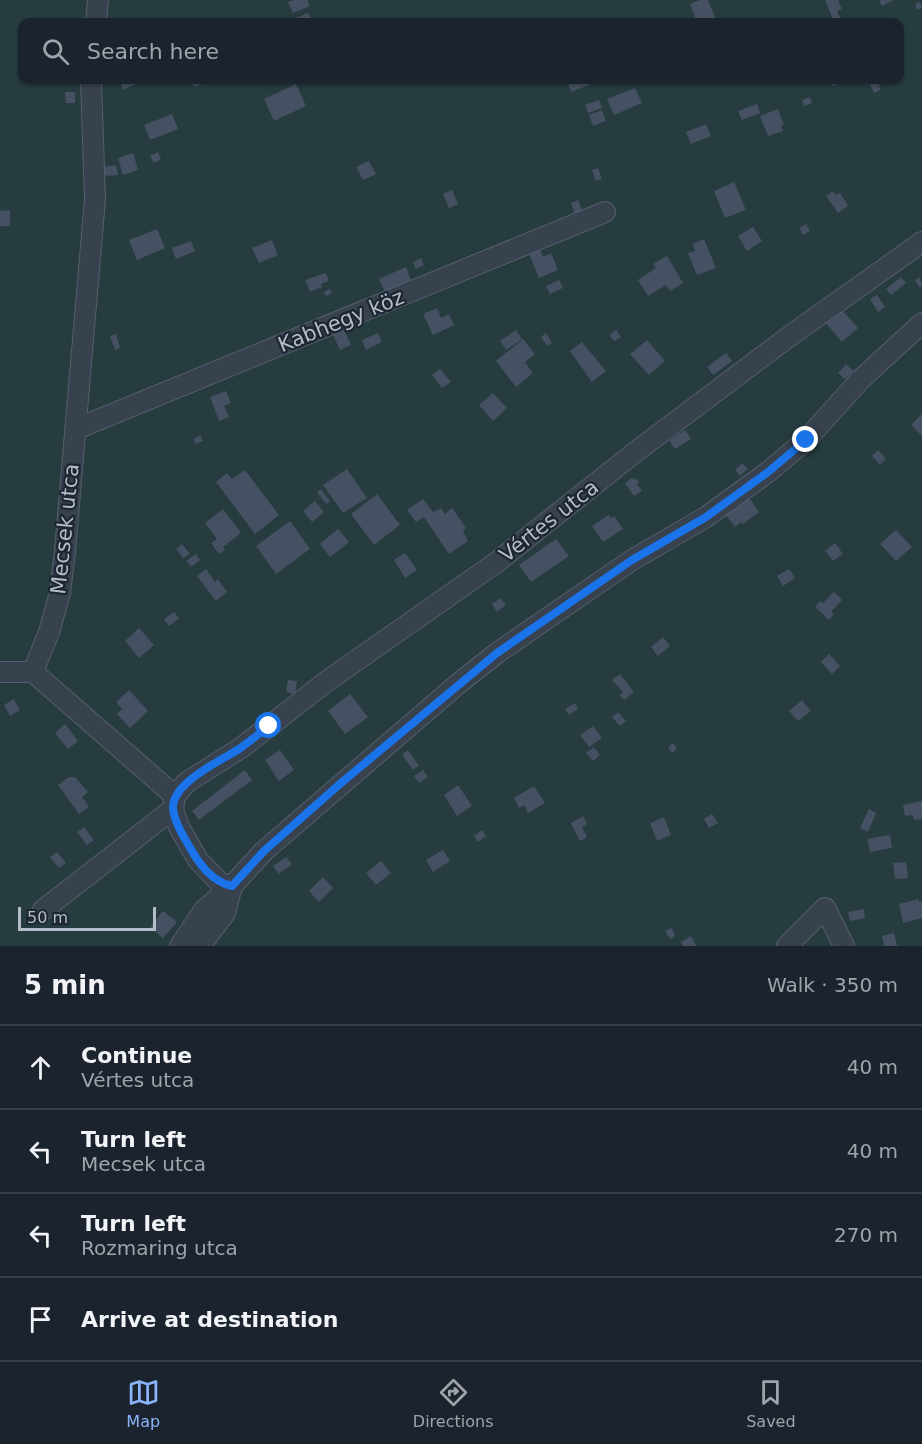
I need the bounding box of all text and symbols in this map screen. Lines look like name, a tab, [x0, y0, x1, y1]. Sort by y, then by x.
search box	[18, 18, 904, 84]
icon: search	[39, 35, 72, 68]
text: Search here	[87, 39, 219, 64]
street label: Kabhegy köz	[275, 285, 407, 357]
route end	[792, 426, 818, 452]
street label: Mecsek utca	[46, 462, 84, 596]
street label: Vértes utca	[495, 475, 603, 567]
route start	[255, 712, 281, 738]
scale bar	[18, 904, 156, 932]
text: 50 m	[27, 908, 68, 927]
text: 5 min	[24, 970, 106, 1000]
text: Walk · 350 m	[767, 973, 898, 997]
text: Continue	[81, 1043, 192, 1068]
icon: ahead	[24, 1051, 57, 1084]
text: 40 m	[847, 1055, 898, 1079]
text: Vértes utca	[81, 1068, 194, 1092]
text: Turn left	[81, 1127, 186, 1152]
icon: left	[24, 1135, 57, 1168]
text: 40 m	[847, 1139, 898, 1163]
text: Mecsek utca	[81, 1152, 206, 1176]
text: Turn left	[81, 1211, 186, 1236]
icon: left	[24, 1219, 57, 1252]
text: 270 m	[834, 1223, 898, 1247]
text: Rozmaring utca	[81, 1236, 238, 1260]
icon: arrive	[24, 1303, 57, 1336]
text: Arrive at destination	[81, 1307, 338, 1332]
tab: Map	[126, 1376, 160, 1431]
tab: Directions	[413, 1376, 493, 1431]
tab: Saved	[746, 1376, 796, 1431]

